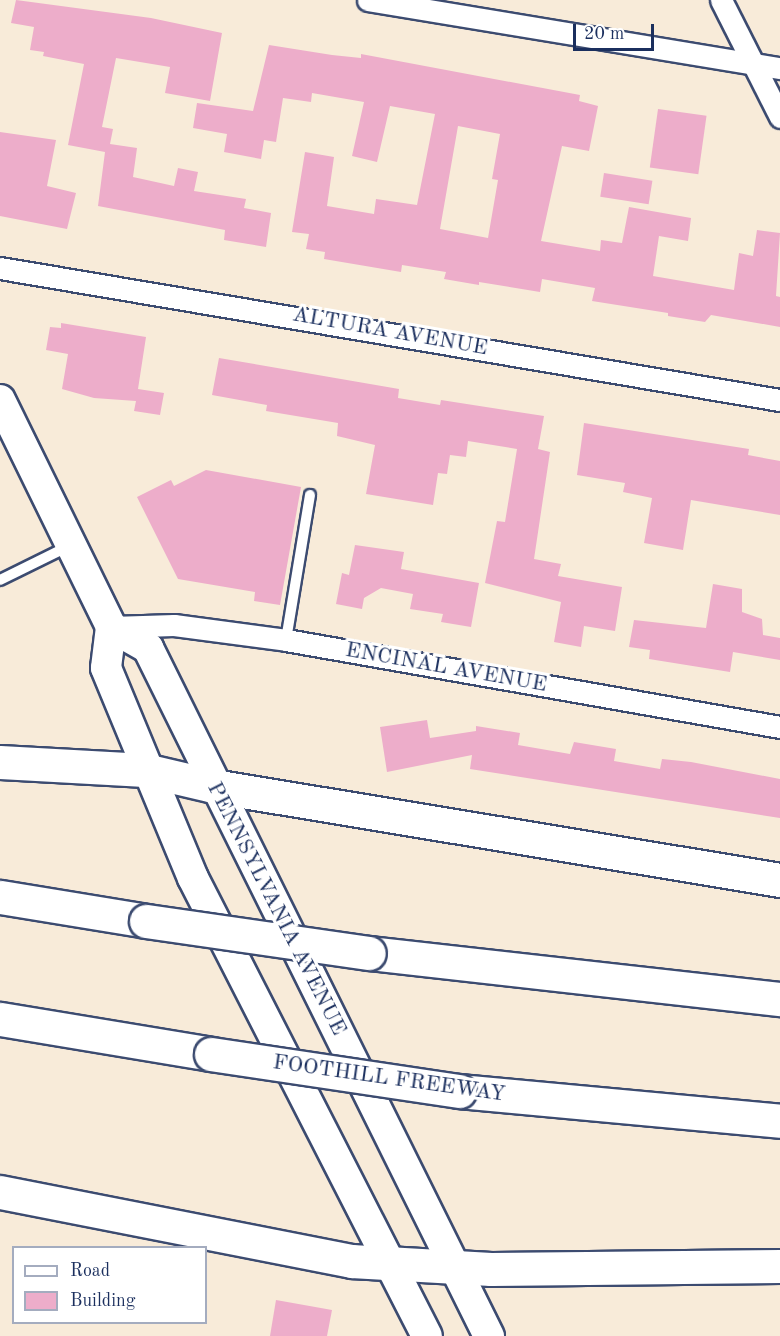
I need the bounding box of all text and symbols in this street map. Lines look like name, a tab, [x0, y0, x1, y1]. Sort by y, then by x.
scale bar	[576, 12, 657, 50]
text: 20 m	[584, 25, 624, 43]
street label: ALTURA AVENUE	[290, 302, 490, 362]
street label: ENCINAL AVENUE	[343, 637, 549, 699]
street label: PENNSYLVANIA AVENUE	[200, 778, 352, 1040]
street label: FOOTHILL FREEWAY	[271, 1050, 507, 1108]
legend	[12, 1246, 207, 1324]
text: Road	[70, 1262, 110, 1280]
text: Building	[70, 1292, 135, 1310]

